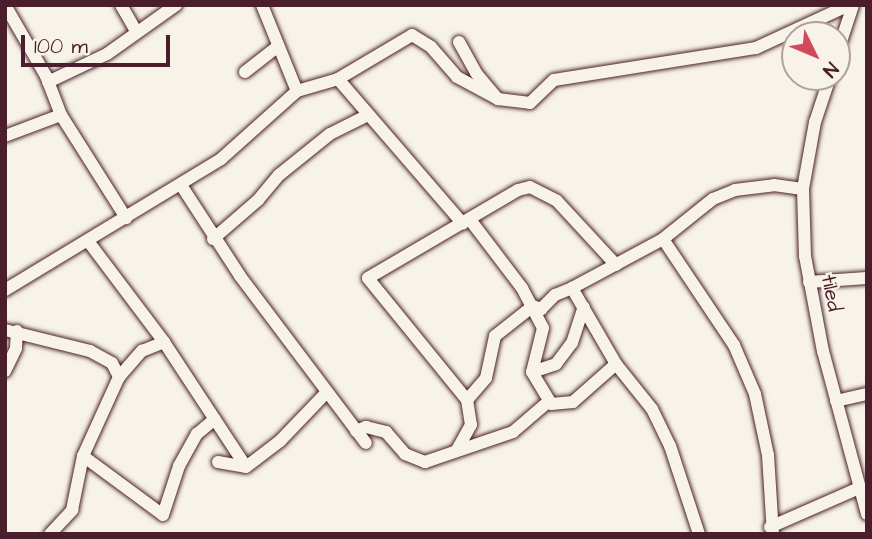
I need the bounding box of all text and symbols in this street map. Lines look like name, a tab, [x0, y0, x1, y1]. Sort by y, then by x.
scale bar	[24, 21, 173, 65]
north arrow	[781, 21, 851, 91]
text: 100 m	[34, 32, 88, 61]
text: N	[816, 56, 844, 83]
street label: tiled	[815, 272, 847, 314]

